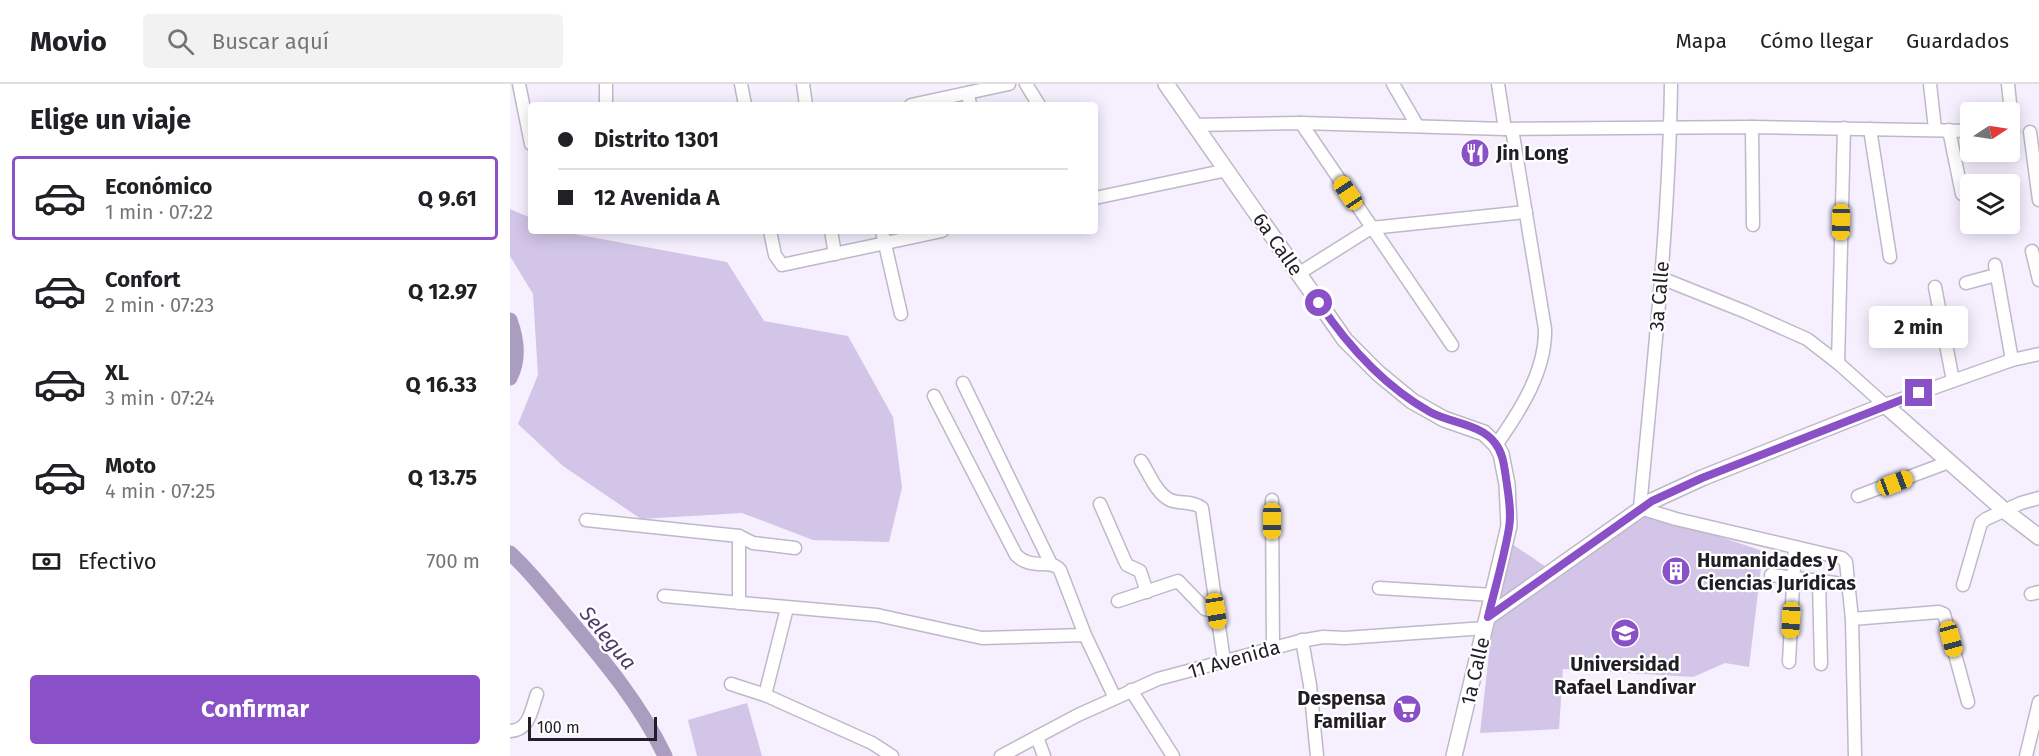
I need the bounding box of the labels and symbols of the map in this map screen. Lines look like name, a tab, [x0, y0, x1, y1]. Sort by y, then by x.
north arrow	[1960, 102, 2020, 162]
restaurant icon: Jin Long	[1459, 137, 1491, 169]
place label: Jin Long	[1495, 141, 1569, 165]
car	[1330, 173, 1366, 213]
car	[1832, 204, 1850, 240]
street label: 6a Calle	[1248, 208, 1308, 280]
street label: 3a Calle	[1644, 260, 1674, 332]
route start	[1305, 289, 1332, 316]
callout: 2 min	[1870, 306, 1968, 348]
route end	[1905, 379, 1932, 406]
car	[1875, 468, 1915, 498]
car	[1263, 503, 1281, 539]
place label: Humanidades y Ciencias Jurídicas	[1697, 548, 1856, 595]
building icon: Humanidades y Ciencias Jurídicas	[1660, 555, 1692, 587]
car	[1204, 592, 1228, 630]
water label: Selegua	[573, 600, 642, 675]
car	[1781, 602, 1801, 638]
school or university icon: Universidad Rafael Landívar	[1609, 617, 1641, 649]
car	[1938, 619, 1964, 659]
street label: 11 Avenida	[1185, 634, 1283, 684]
street label: 1a Calle	[1456, 635, 1494, 707]
place label: Universidad Rafael Landívar	[1554, 652, 1697, 699]
place label: Despensa Familiar	[1297, 686, 1387, 733]
supermarket icon: Despensa Familiar	[1391, 693, 1423, 725]
scale bar	[528, 714, 657, 742]

